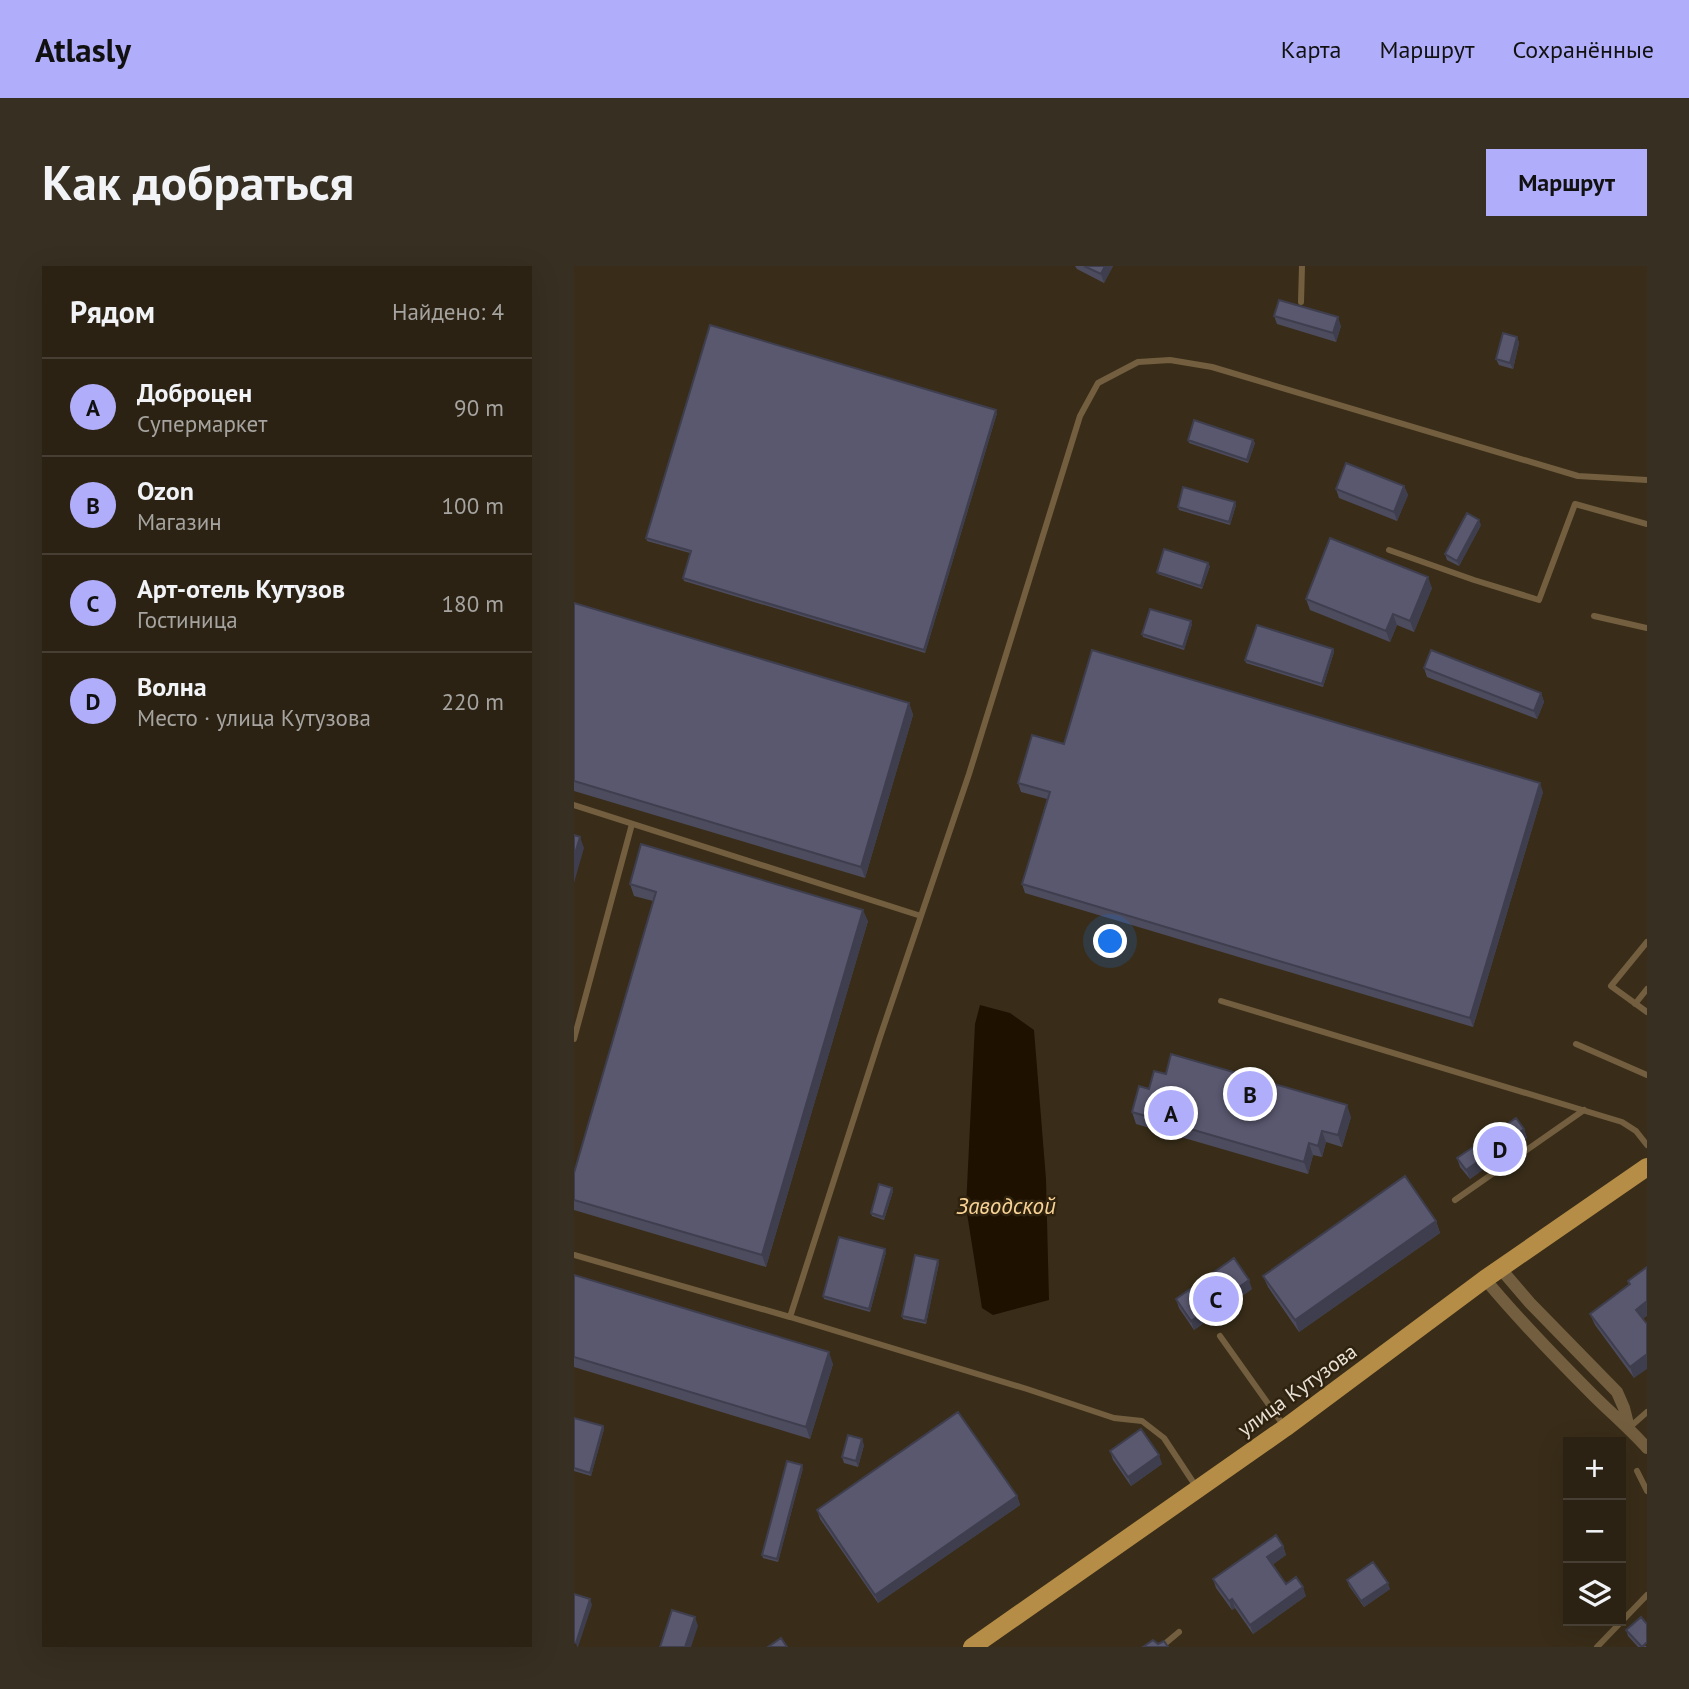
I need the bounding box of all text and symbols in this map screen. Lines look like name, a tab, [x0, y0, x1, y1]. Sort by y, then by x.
text: Atlasly	[35, 28, 131, 71]
text: Карта	[1281, 34, 1341, 65]
text: Маршрут	[1379, 34, 1474, 65]
text: Сохранённые	[1512, 34, 1654, 65]
button: Маршрут	[1486, 149, 1647, 216]
text: Как добраться	[42, 150, 354, 214]
text: Рядом	[70, 292, 155, 331]
text: Найдено: 4	[392, 297, 504, 326]
text: Доброцен	[137, 376, 252, 409]
text: A	[86, 393, 100, 422]
text: 90 m	[454, 393, 504, 422]
text: Супермаркет	[137, 409, 267, 438]
text: Ozon	[137, 474, 194, 507]
text: B	[86, 491, 100, 520]
text: 100 m	[442, 491, 504, 520]
text: Магазин	[137, 507, 222, 536]
text: Арт-отель Кутузов	[137, 572, 345, 605]
text: C	[87, 589, 99, 618]
text: 180 m	[442, 589, 504, 618]
text: Гостиница	[137, 605, 238, 634]
text: Волна	[137, 670, 207, 703]
text: D	[86, 687, 100, 716]
text: 220 m	[442, 687, 504, 716]
text: Место · улица Кутузова	[137, 703, 371, 732]
your location	[1093, 924, 1127, 958]
pin: B	[1227, 1068, 1273, 1120]
pin: A	[1148, 1087, 1194, 1139]
pin: D	[1477, 1123, 1523, 1175]
water label: Заводской	[956, 1191, 1056, 1220]
pin: C	[1193, 1273, 1239, 1325]
street label: улица Кутузова	[1232, 1338, 1362, 1442]
map controls	[1563, 1437, 1626, 1626]
button: +	[1563, 1437, 1626, 1500]
button: −	[1563, 1500, 1626, 1563]
button: layers	[1563, 1563, 1626, 1626]

